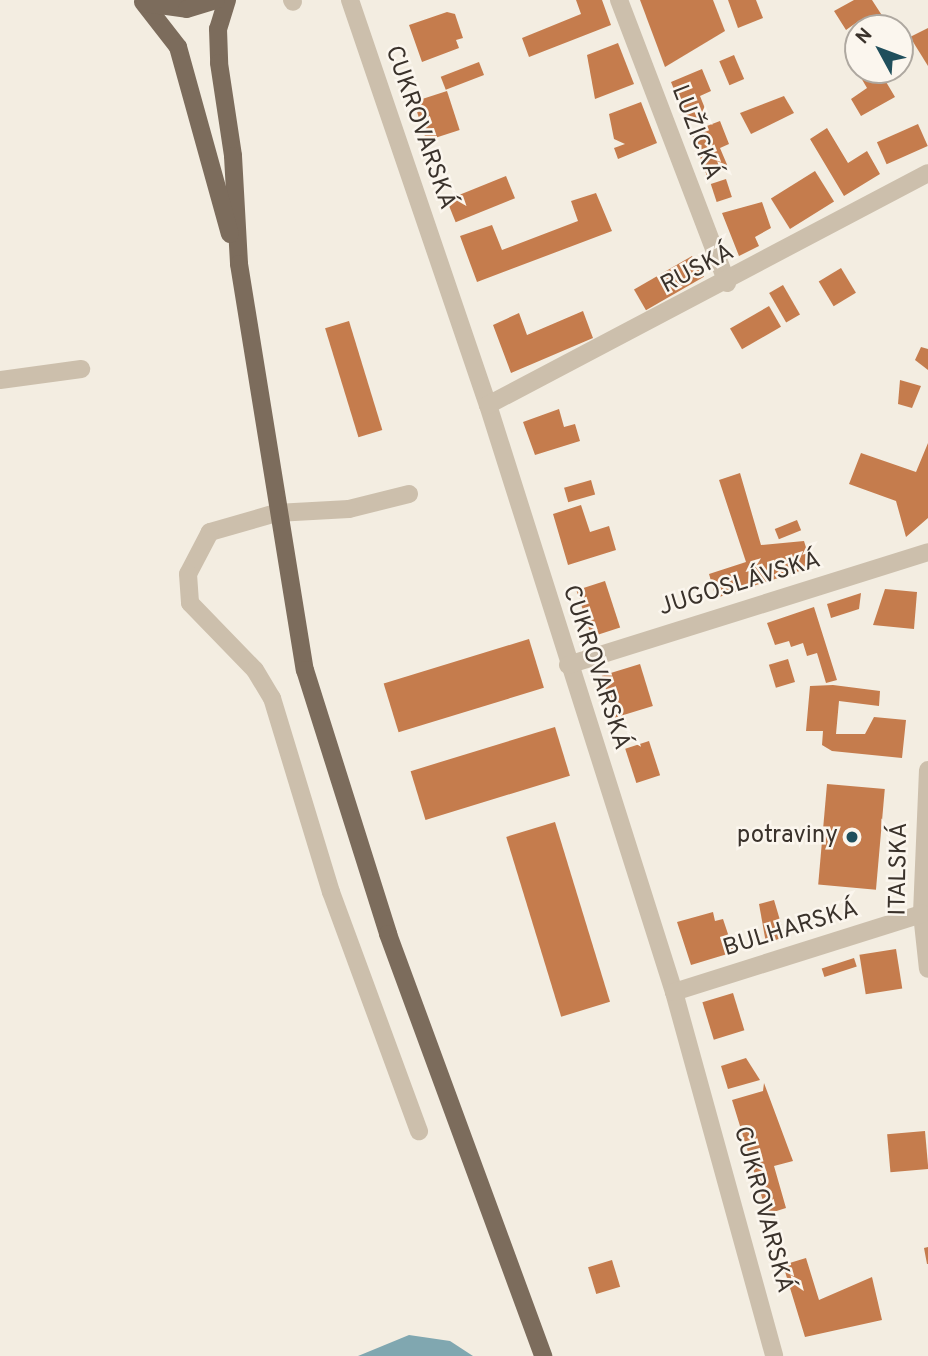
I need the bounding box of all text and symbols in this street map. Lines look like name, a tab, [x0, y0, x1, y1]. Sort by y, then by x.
north arrow	[844, 14, 914, 84]
text: N	[851, 24, 878, 50]
street label: CUKROVARSKÁ	[377, 42, 461, 214]
street label: LUŽICKÁ	[664, 81, 726, 185]
street label: RUSKÁ	[657, 239, 739, 301]
street label: JUGOSLÁVSKÁ	[656, 547, 824, 623]
street label: CUKROVARSKÁ	[555, 582, 635, 754]
street label: ITALSKÁ	[885, 822, 915, 916]
place label: potraviny	[737, 823, 838, 851]
marker: potraviny	[844, 829, 860, 845]
street label: BULHARSKÁ	[720, 896, 862, 964]
street label: CUKROVARSKÁ	[726, 1124, 798, 1296]

